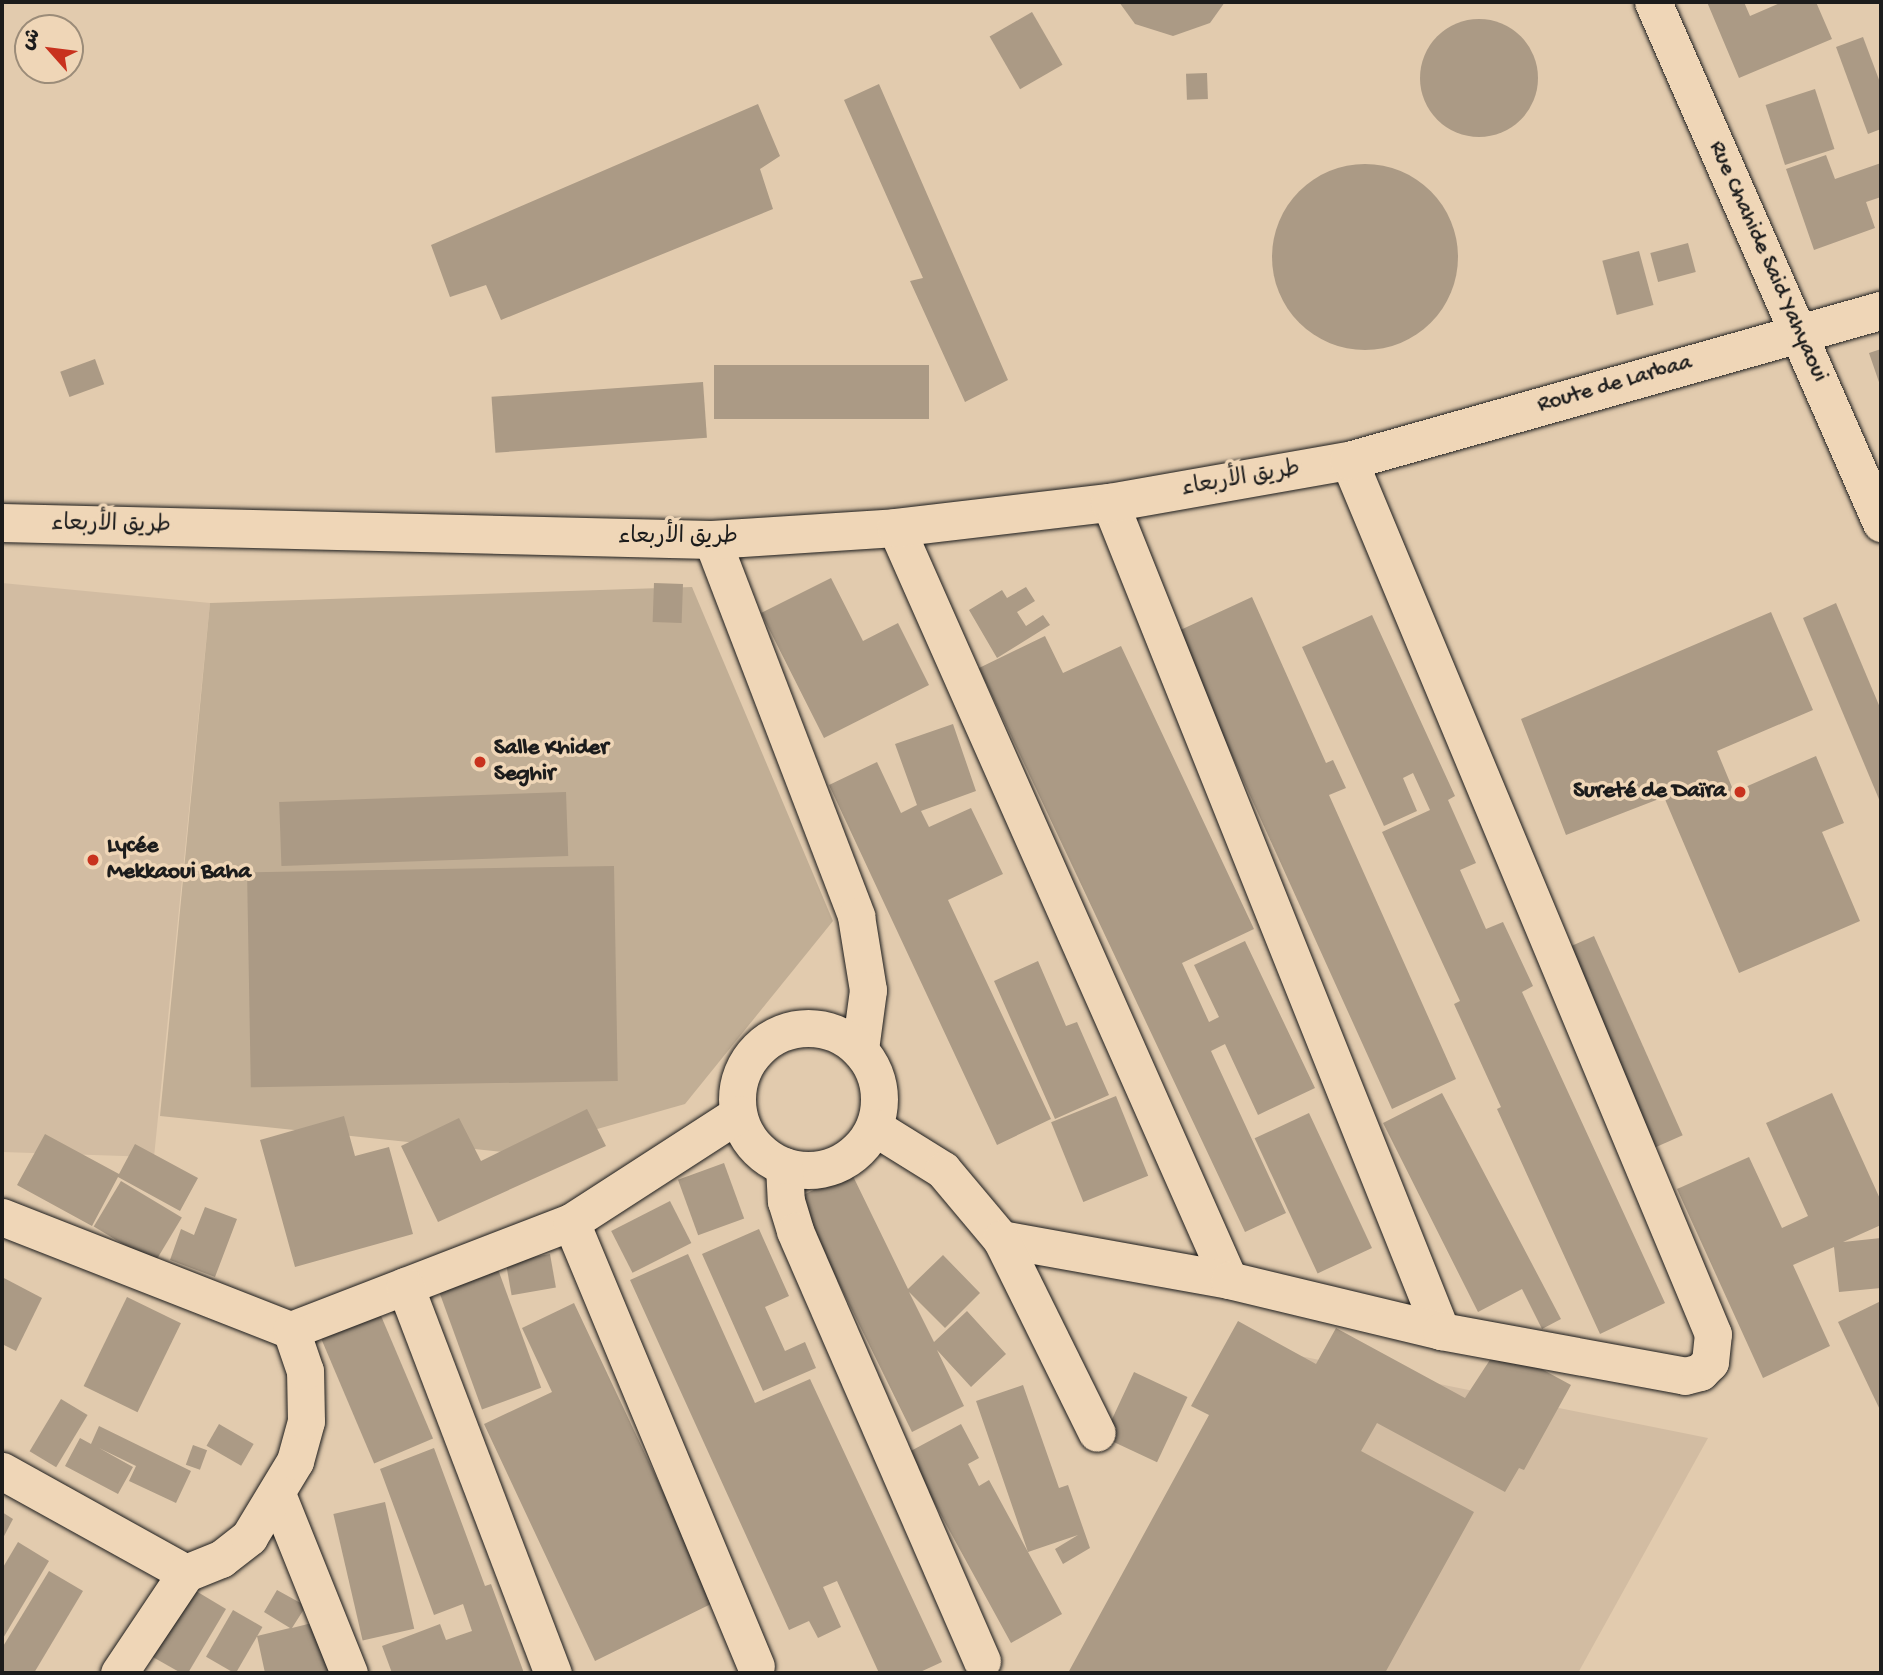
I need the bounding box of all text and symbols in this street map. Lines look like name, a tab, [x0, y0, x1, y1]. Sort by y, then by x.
north arrow	[14, 14, 84, 84]
text: ش	[17, 25, 47, 54]
street label: Rue Chahide Said Yahyaoui	[1701, 137, 1833, 387]
street label: Route de Larbaa	[1535, 350, 1695, 420]
street label: طريق الأربعاء	[1180, 456, 1302, 504]
street label: طريق الأربعاء	[51, 511, 171, 541]
street label: طريق الأربعاء	[618, 524, 738, 552]
place label: Salle Khider Seghir	[494, 735, 608, 789]
marker: Salle Khider Seghir	[472, 754, 488, 770]
place label: Sureté de Daïra	[1573, 778, 1726, 806]
marker: Sureté de Daïra	[1732, 784, 1748, 800]
place label: Lycée Mekkaoui Baha	[107, 833, 251, 887]
marker: Lycée Mekkaoui Baha	[85, 852, 101, 868]

